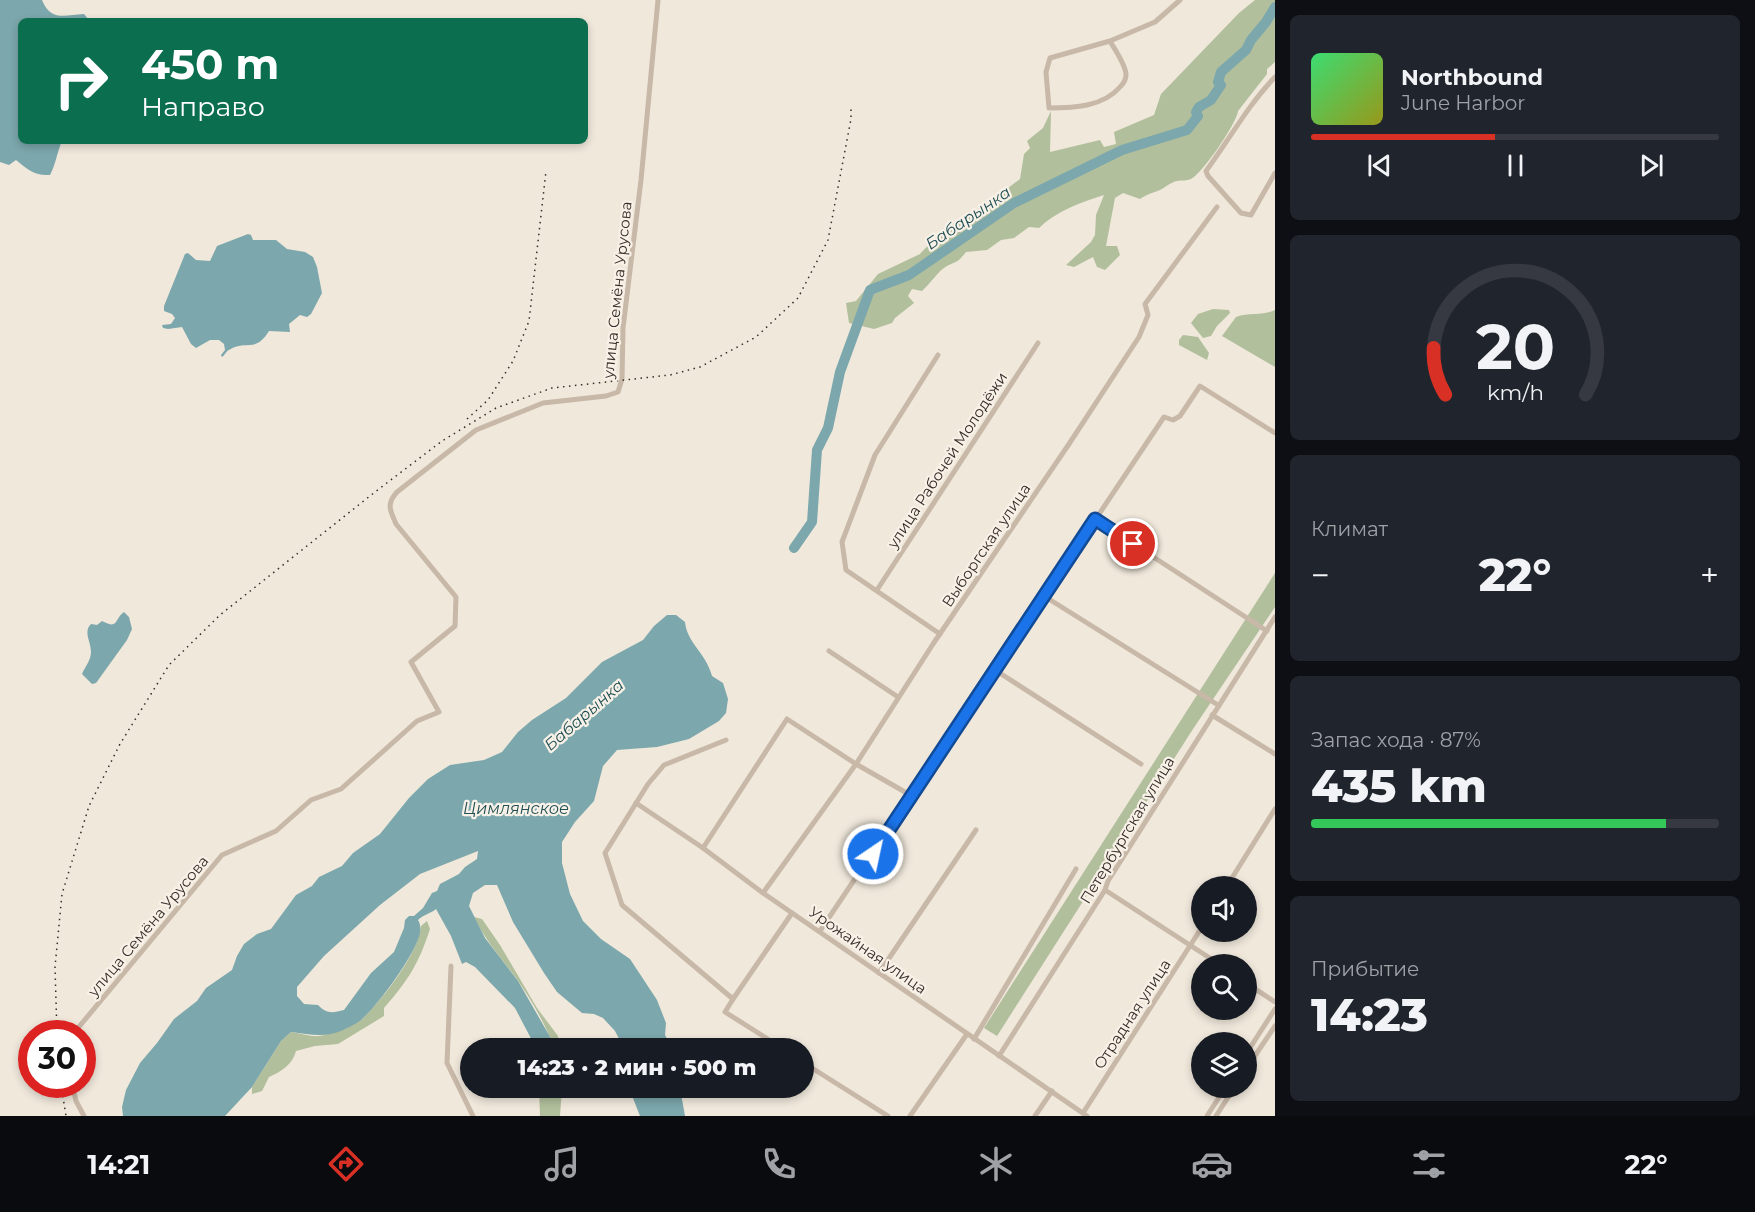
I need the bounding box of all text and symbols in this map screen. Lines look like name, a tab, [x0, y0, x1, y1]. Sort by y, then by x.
text: 450 m	[141, 38, 279, 90]
icon: right	[42, 42, 120, 120]
text: Northbound	[1401, 64, 1543, 91]
text: Направо	[141, 90, 265, 123]
text: June Harbor	[1401, 91, 1525, 115]
icon: previous	[1363, 149, 1396, 182]
icon: pause	[1499, 149, 1532, 182]
icon: next	[1635, 149, 1668, 182]
water label: Бабарынка	[922, 183, 1014, 253]
street label: улица Семёна Урусова	[598, 201, 636, 380]
text: 20	[1475, 309, 1555, 385]
street label: улица Рабочей Молодёжи	[882, 368, 1011, 553]
text: km/h	[1486, 379, 1544, 405]
street label: Выборгская улица	[938, 480, 1034, 610]
text: Климат	[1311, 517, 1388, 541]
pin	[1107, 518, 1158, 569]
icon: arrive	[1116, 527, 1149, 560]
text: 22°	[1479, 547, 1551, 602]
text: −	[1311, 555, 1330, 595]
text: +	[1700, 555, 1719, 595]
water label: Бабарынка	[541, 675, 627, 755]
text: Запас хода · 87%	[1311, 728, 1481, 752]
street label: Петербургская улица	[1076, 753, 1178, 907]
text: 435 km	[1311, 758, 1487, 813]
water label: Цимлянское	[463, 799, 569, 818]
position arrow	[841, 822, 905, 886]
street label: улица Семёна Урусова	[83, 852, 212, 1001]
map controls	[1191, 876, 1257, 1098]
button: sound	[1191, 876, 1257, 942]
street label: Урожайная улица	[806, 902, 930, 998]
button: search	[1191, 954, 1257, 1020]
street label: Отрадная улица	[1089, 956, 1175, 1072]
text: Прибытие	[1311, 957, 1419, 981]
text: 14:23	[1311, 987, 1428, 1042]
speed limit sign: 30	[18, 1020, 96, 1098]
button: layers	[1191, 1032, 1257, 1098]
text: 14:23 · 2 мин · 500 m	[518, 1054, 756, 1081]
icon: directions	[325, 1143, 367, 1185]
icon: music	[541, 1143, 583, 1185]
icon: phone	[758, 1143, 800, 1185]
icon: climate	[975, 1143, 1017, 1185]
icon: car	[1191, 1143, 1233, 1185]
icon: filters	[1408, 1143, 1450, 1185]
text: 14:21	[87, 1148, 150, 1181]
text: 22°	[1624, 1148, 1668, 1181]

